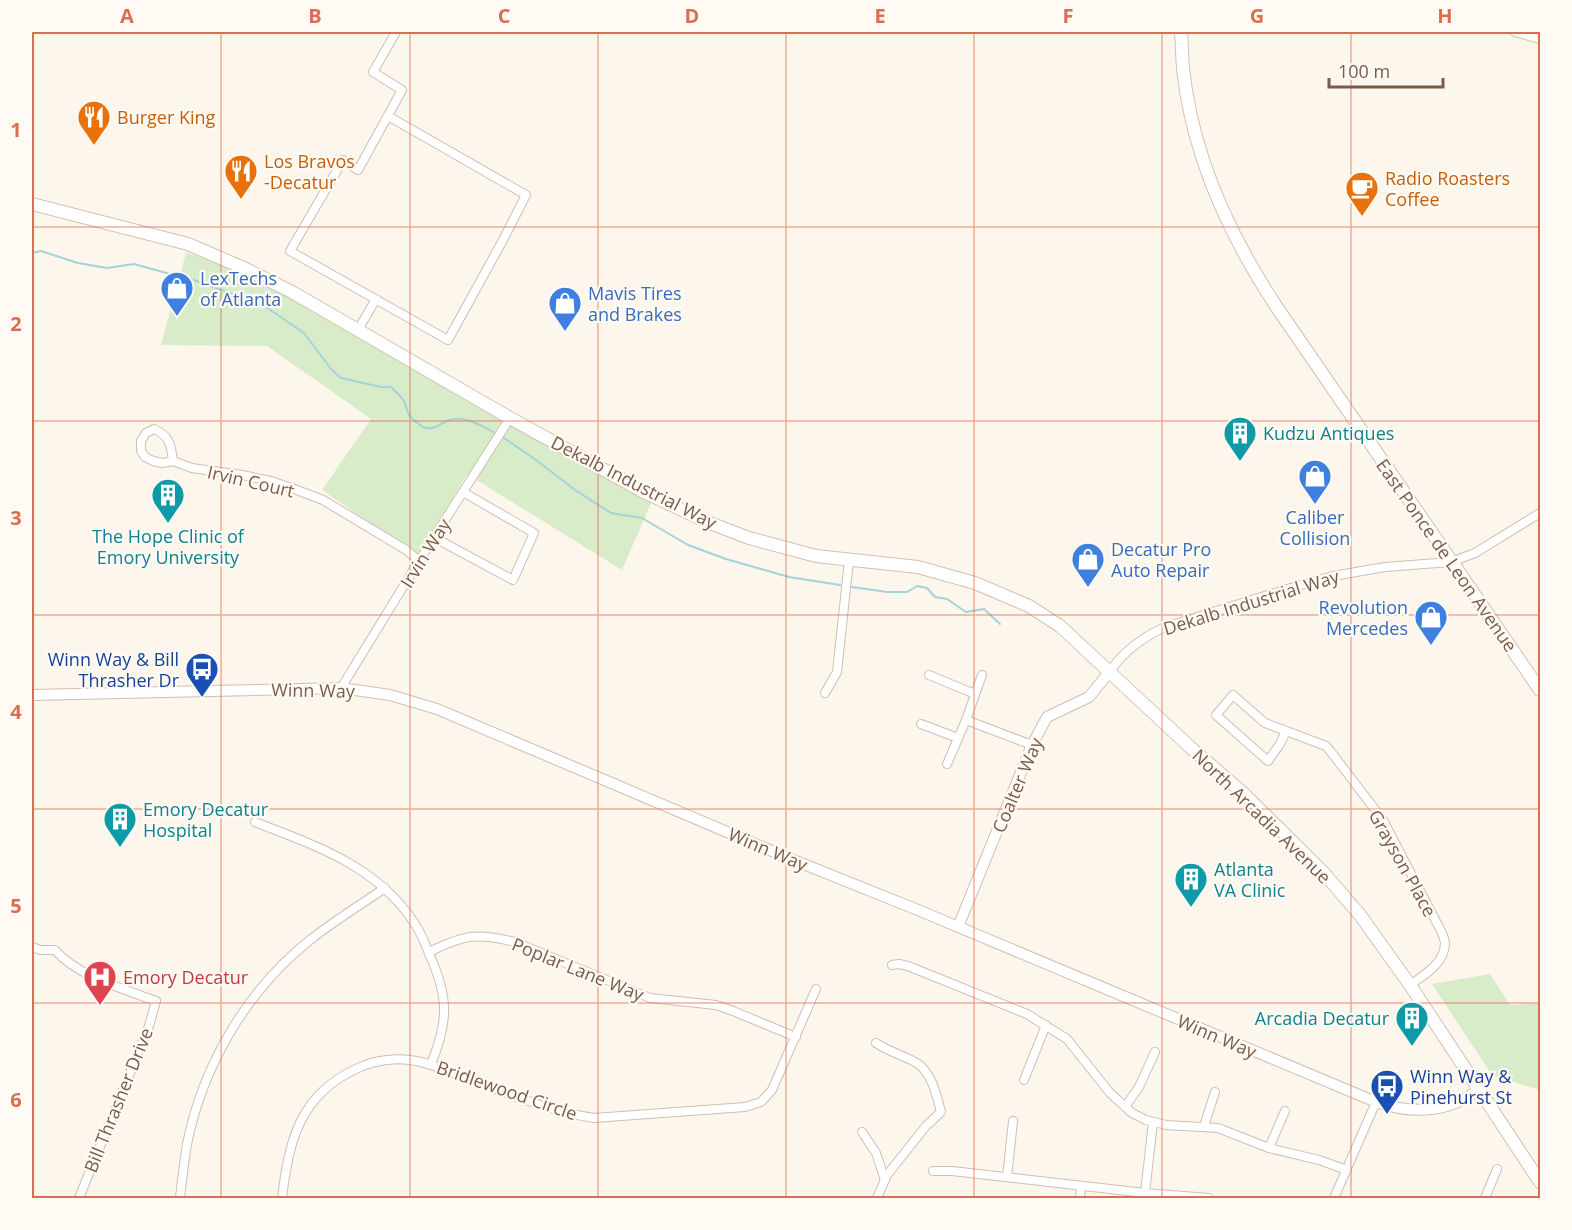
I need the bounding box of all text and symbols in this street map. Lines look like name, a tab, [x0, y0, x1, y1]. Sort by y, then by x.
text: A	[120, 2, 134, 29]
text: B	[308, 2, 322, 29]
text: C	[498, 2, 511, 29]
text: D	[685, 2, 699, 29]
text: E	[874, 2, 886, 29]
text: F	[1063, 2, 1073, 29]
text: G	[1250, 2, 1264, 29]
text: H	[1437, 2, 1453, 29]
scale bar	[1329, 51, 1443, 89]
text: 100 m	[1338, 59, 1390, 83]
restaurant icon: Burger King	[76, 99, 112, 146]
place label: Burger King	[117, 105, 216, 129]
text: 1	[10, 116, 22, 143]
place label: Los Bravos -Decatur	[264, 149, 355, 194]
restaurant icon: Los Bravos -Decatur	[223, 153, 259, 200]
place label: Radio Roasters Coffee	[1385, 166, 1510, 211]
cafe icon: Radio Roasters Coffee	[1344, 170, 1380, 217]
place label: LexTechs of Atlanta	[200, 266, 281, 311]
shop icon: LexTechs of Atlanta	[159, 270, 195, 317]
place label: Mavis Tires and Brakes	[588, 281, 682, 326]
shop icon: Mavis Tires and Brakes	[547, 285, 583, 332]
text: 2	[10, 310, 22, 337]
building icon: Kudzu Antiques	[1222, 415, 1258, 462]
place label: Kudzu Antiques	[1263, 421, 1394, 445]
street label: Dekalb Industrial Way	[547, 430, 722, 535]
street label: East Ponce de Leon Avenue	[1371, 454, 1523, 656]
shop icon: Caliber Collision	[1297, 458, 1333, 505]
street label: Irvin Court	[205, 459, 297, 503]
building icon: The Hope Clinic of Emory University	[150, 477, 186, 524]
text: 3	[10, 504, 22, 531]
place label: Caliber Collision	[1280, 505, 1350, 550]
street label: Irvin Way	[394, 513, 456, 592]
place label: The Hope Clinic of Emory University	[92, 524, 245, 569]
place label: Decatur Pro Auto Repair	[1111, 537, 1211, 582]
shop icon: Decatur Pro Auto Repair	[1070, 541, 1106, 588]
street label: Dekalb Industrial Way	[1160, 564, 1343, 640]
place label: Revolution Mercedes	[1319, 595, 1408, 640]
shop icon: Revolution Mercedes	[1413, 599, 1449, 646]
place label: Winn Way & Bill Thrasher Dr	[48, 647, 180, 692]
bus stop icon: Winn Way & Bill Thrasher Dr	[184, 651, 220, 698]
street label: Winn Way	[271, 677, 356, 703]
text: 4	[10, 698, 22, 725]
street label: Coalter Way	[986, 733, 1048, 836]
street label: North Arcadia Avenue	[1187, 743, 1337, 889]
place label: Emory Decatur Hospital	[143, 797, 269, 842]
building icon: Emory Decatur Hospital	[102, 801, 138, 848]
street label: Grayson Place	[1364, 805, 1442, 921]
street label: Winn Way	[725, 822, 812, 877]
place label: Atlanta VA Clinic	[1214, 857, 1286, 902]
building icon: Atlanta VA Clinic	[1173, 861, 1209, 908]
text: 5	[10, 892, 22, 919]
street label: Poplar Lane Way	[509, 932, 648, 1007]
hospital icon: Emory Decatur	[82, 959, 118, 1006]
place label: Emory Decatur	[123, 965, 249, 989]
building icon: Arcadia Decatur	[1394, 1000, 1430, 1047]
place label: Arcadia Decatur	[1255, 1006, 1390, 1030]
street label: Winn Way	[1174, 1009, 1261, 1064]
street label: Bill Thrasher Drive	[78, 1024, 158, 1176]
street label: Bridlewood Circle	[434, 1055, 580, 1125]
place label: Winn Way & Pinehurst St	[1410, 1064, 1512, 1109]
bus stop icon: Winn Way & Pinehurst St	[1369, 1068, 1405, 1115]
text: 6	[10, 1086, 22, 1113]

